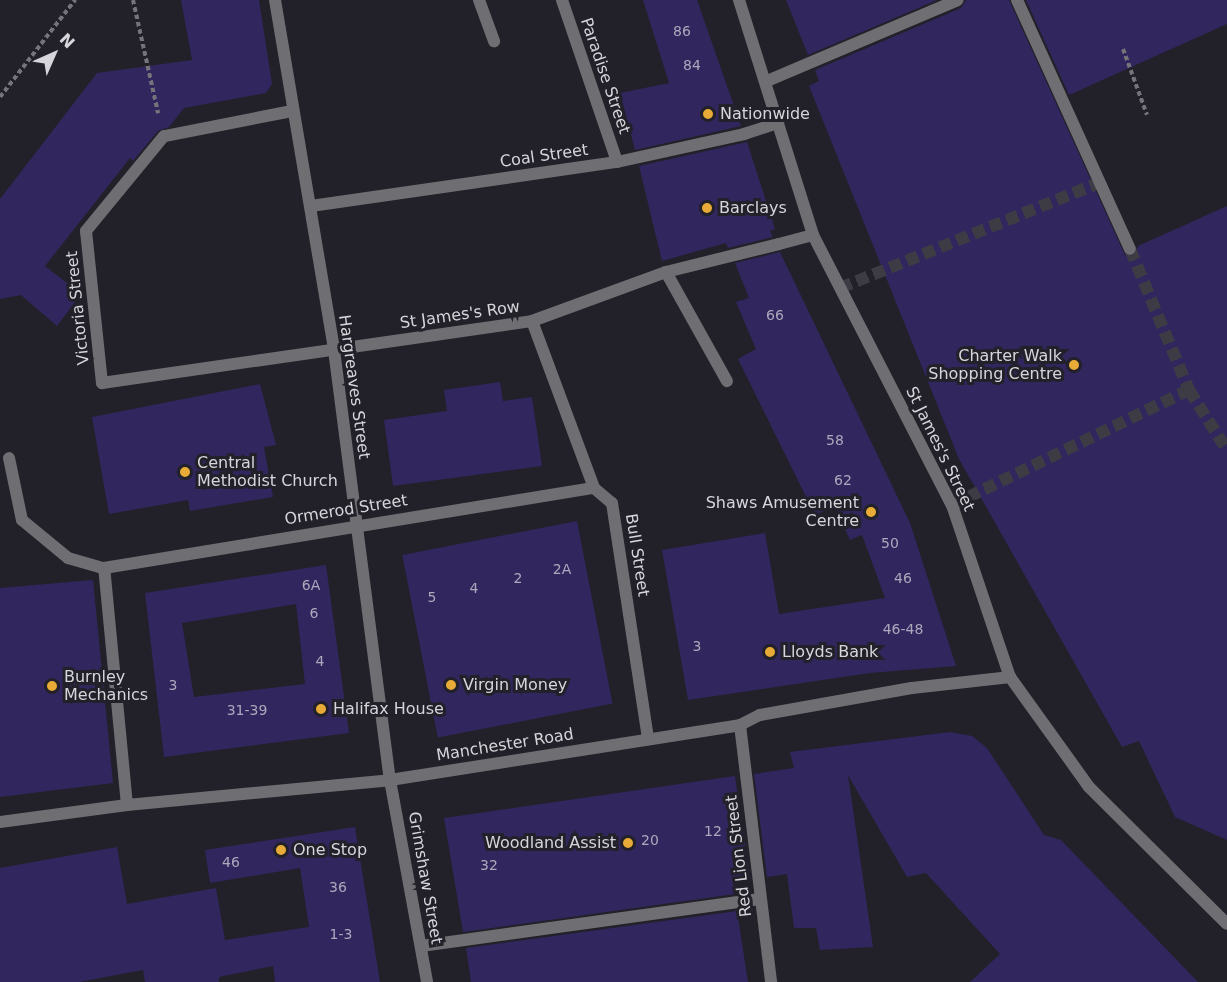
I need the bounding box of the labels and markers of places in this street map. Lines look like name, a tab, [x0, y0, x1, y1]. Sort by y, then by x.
place label: Nationwide	[720, 104, 810, 124]
marker: Nationwide	[701, 107, 715, 121]
place label: Barclays	[719, 198, 787, 218]
marker: Barclays	[700, 201, 714, 215]
place label: Charter Walk Shopping Centre	[928, 346, 1062, 384]
marker: Charter Walk Shopping Centre	[1067, 358, 1081, 372]
place label: Central Methodist Church	[197, 453, 338, 491]
marker: Central Methodist Church	[178, 465, 192, 479]
place label: Shaws Amusement Centre	[706, 493, 859, 531]
marker: Shaws Amusement Centre	[864, 505, 878, 519]
place label: Lloyds Bank	[782, 642, 878, 662]
marker: Lloyds Bank	[763, 645, 777, 659]
place label: Burnley Mechanics	[64, 667, 148, 705]
place label: Virgin Money	[463, 675, 567, 695]
marker: Virgin Money	[444, 678, 458, 692]
marker: Burnley Mechanics	[45, 679, 59, 693]
place label: Halifax House	[333, 699, 444, 719]
marker: Halifax House	[314, 702, 328, 716]
place label: Woodland Assist	[485, 833, 616, 853]
marker: Woodland Assist	[621, 836, 635, 850]
place label: One Stop	[293, 840, 367, 860]
marker: One Stop	[274, 843, 288, 857]

